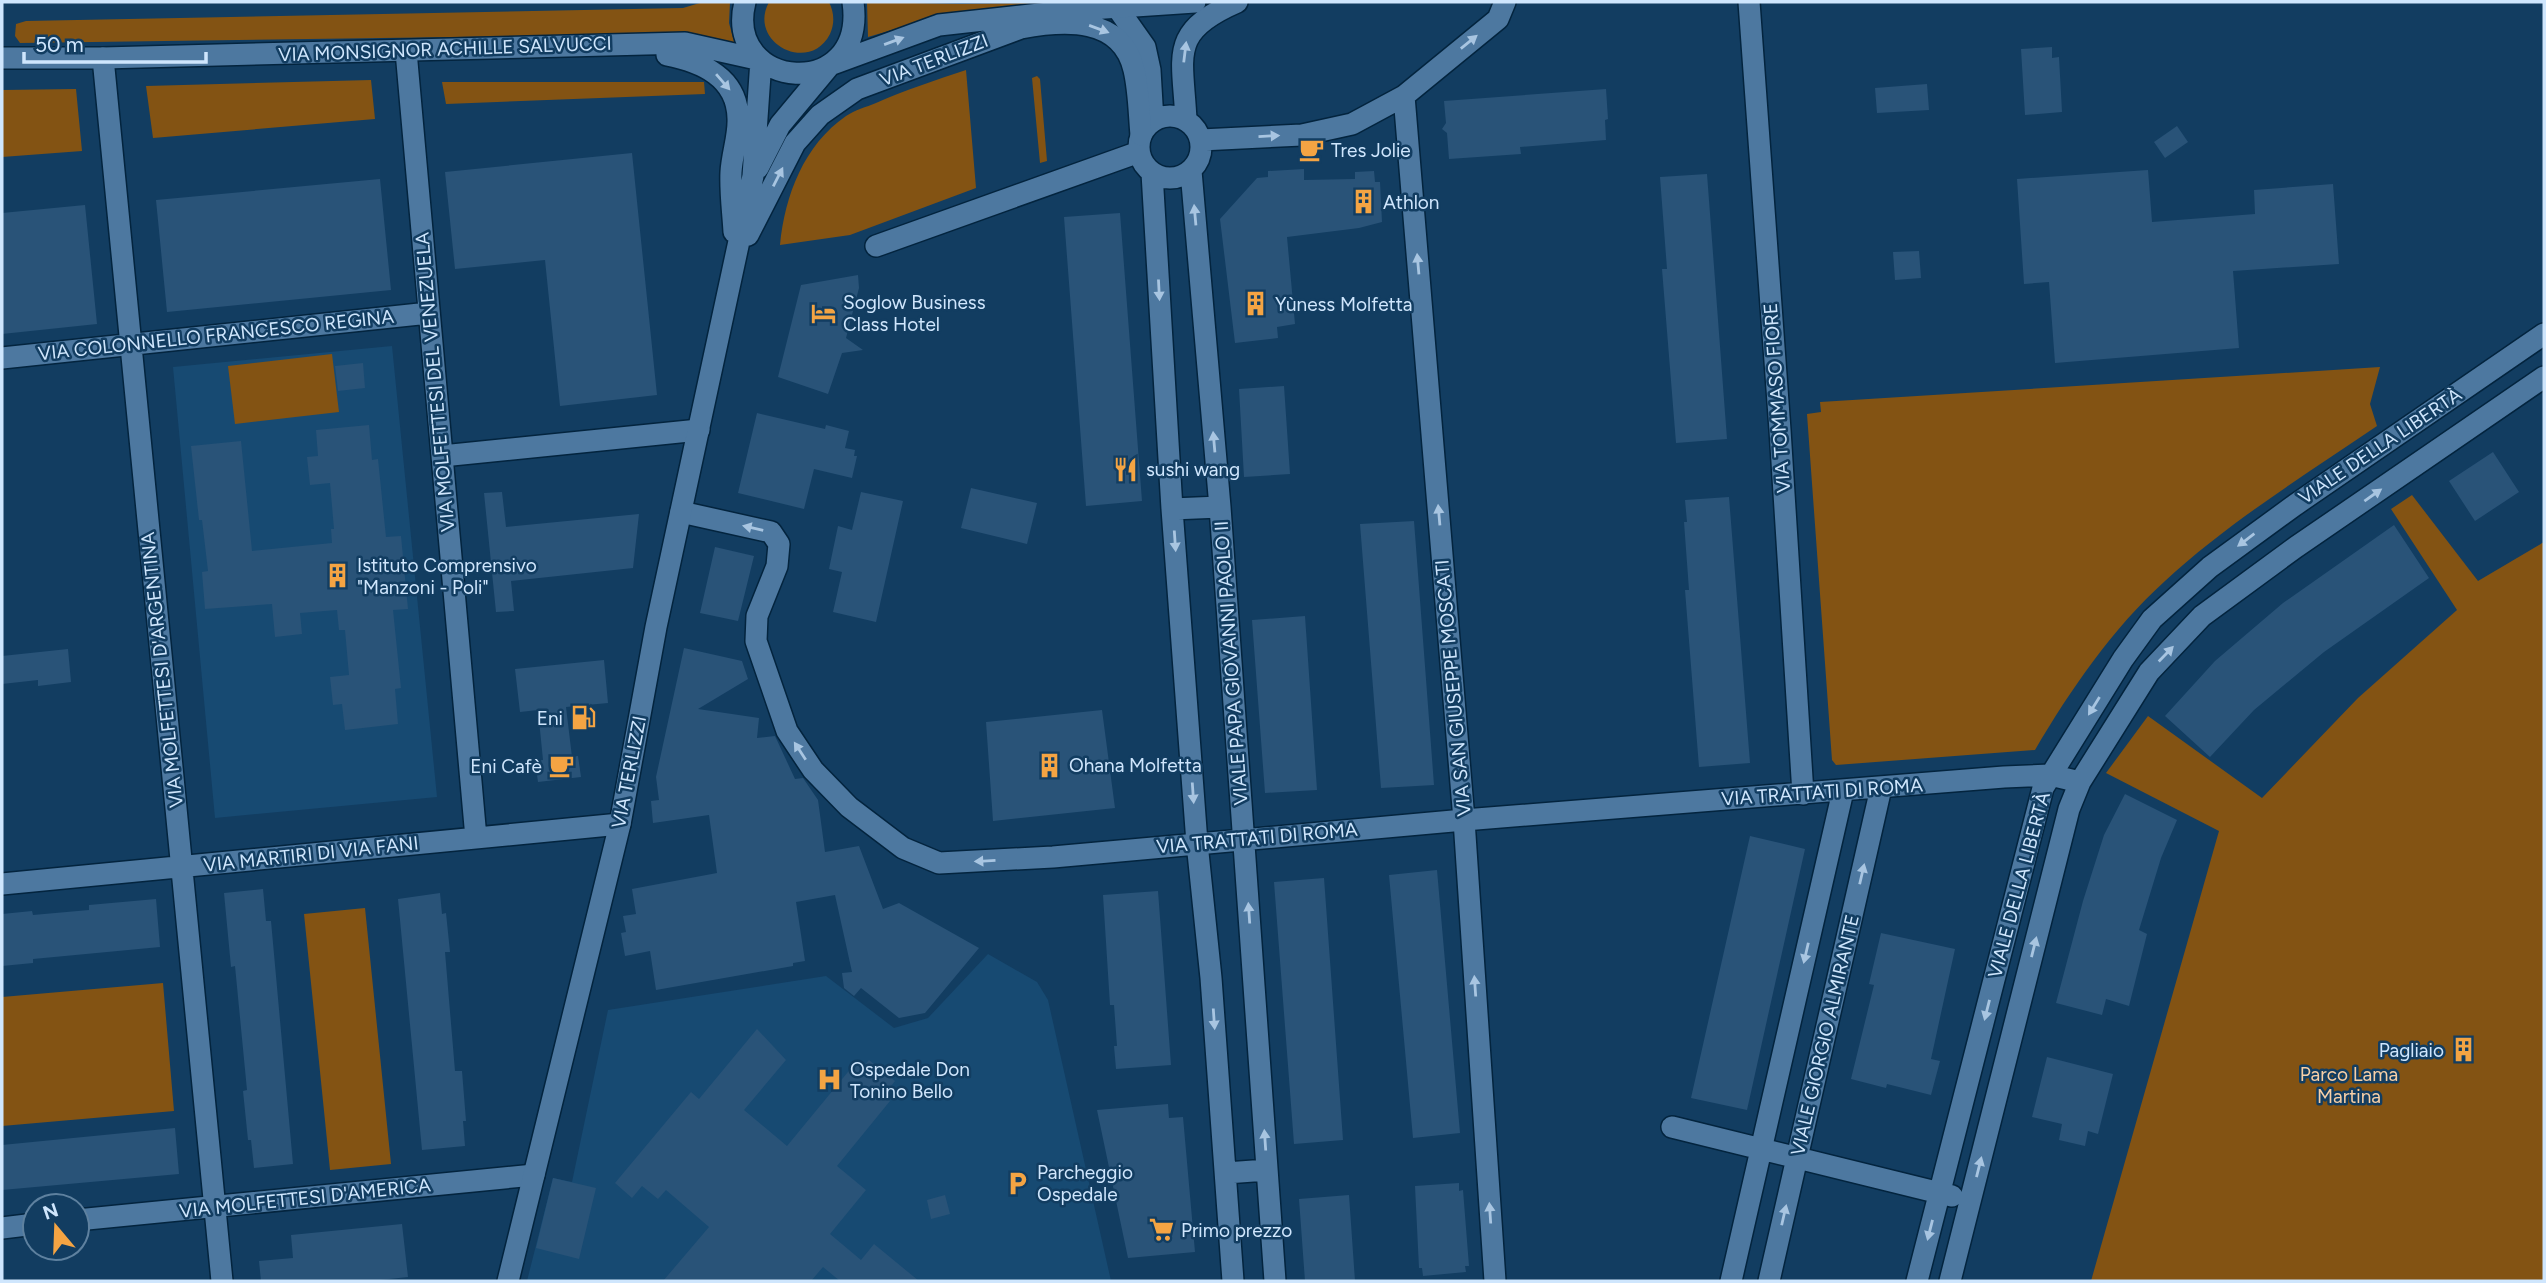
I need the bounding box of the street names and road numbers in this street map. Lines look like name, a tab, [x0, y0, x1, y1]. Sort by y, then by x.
street label: VIA TERLIZZI	[877, 29, 991, 91]
street label: VIA MONSIGNOR ACHILLE SALVUCCI	[278, 32, 612, 66]
street label: VIA MOLFETTESI DEL VENEZUELA	[410, 231, 460, 533]
street label: VIA TOMMASO FIORE	[1759, 302, 1795, 494]
street label: VIA COLONNELLO FRANCESCO REGINA	[37, 305, 395, 365]
street label: VIALE DELLA LIBERTÀ	[2294, 383, 2466, 509]
street label: VIALE PAPA GIOVANNI PAOLO II	[1210, 520, 1252, 806]
street label: VIA MOLFETTESI D'ARGENTINA	[136, 531, 188, 809]
street label: VIA SAN GIUSEPPE MOSCATI	[1430, 559, 1476, 817]
street label: VIA TERLIZZI	[607, 714, 651, 830]
street label: VIA TRATTATI DI ROMA	[1720, 773, 1924, 811]
street label: VIALE DELLA LIBERTÀ	[1983, 789, 2055, 981]
street label: VIA TRATTATI DI ROMA	[1155, 818, 1359, 858]
street label: VIA MARTIRI DI VIA FANI	[202, 831, 420, 877]
street label: VIALE GIORGIO ALMIRANTE	[1786, 912, 1864, 1158]
street label: VIA MOLFETTESI D'AMERICA	[178, 1173, 432, 1223]

